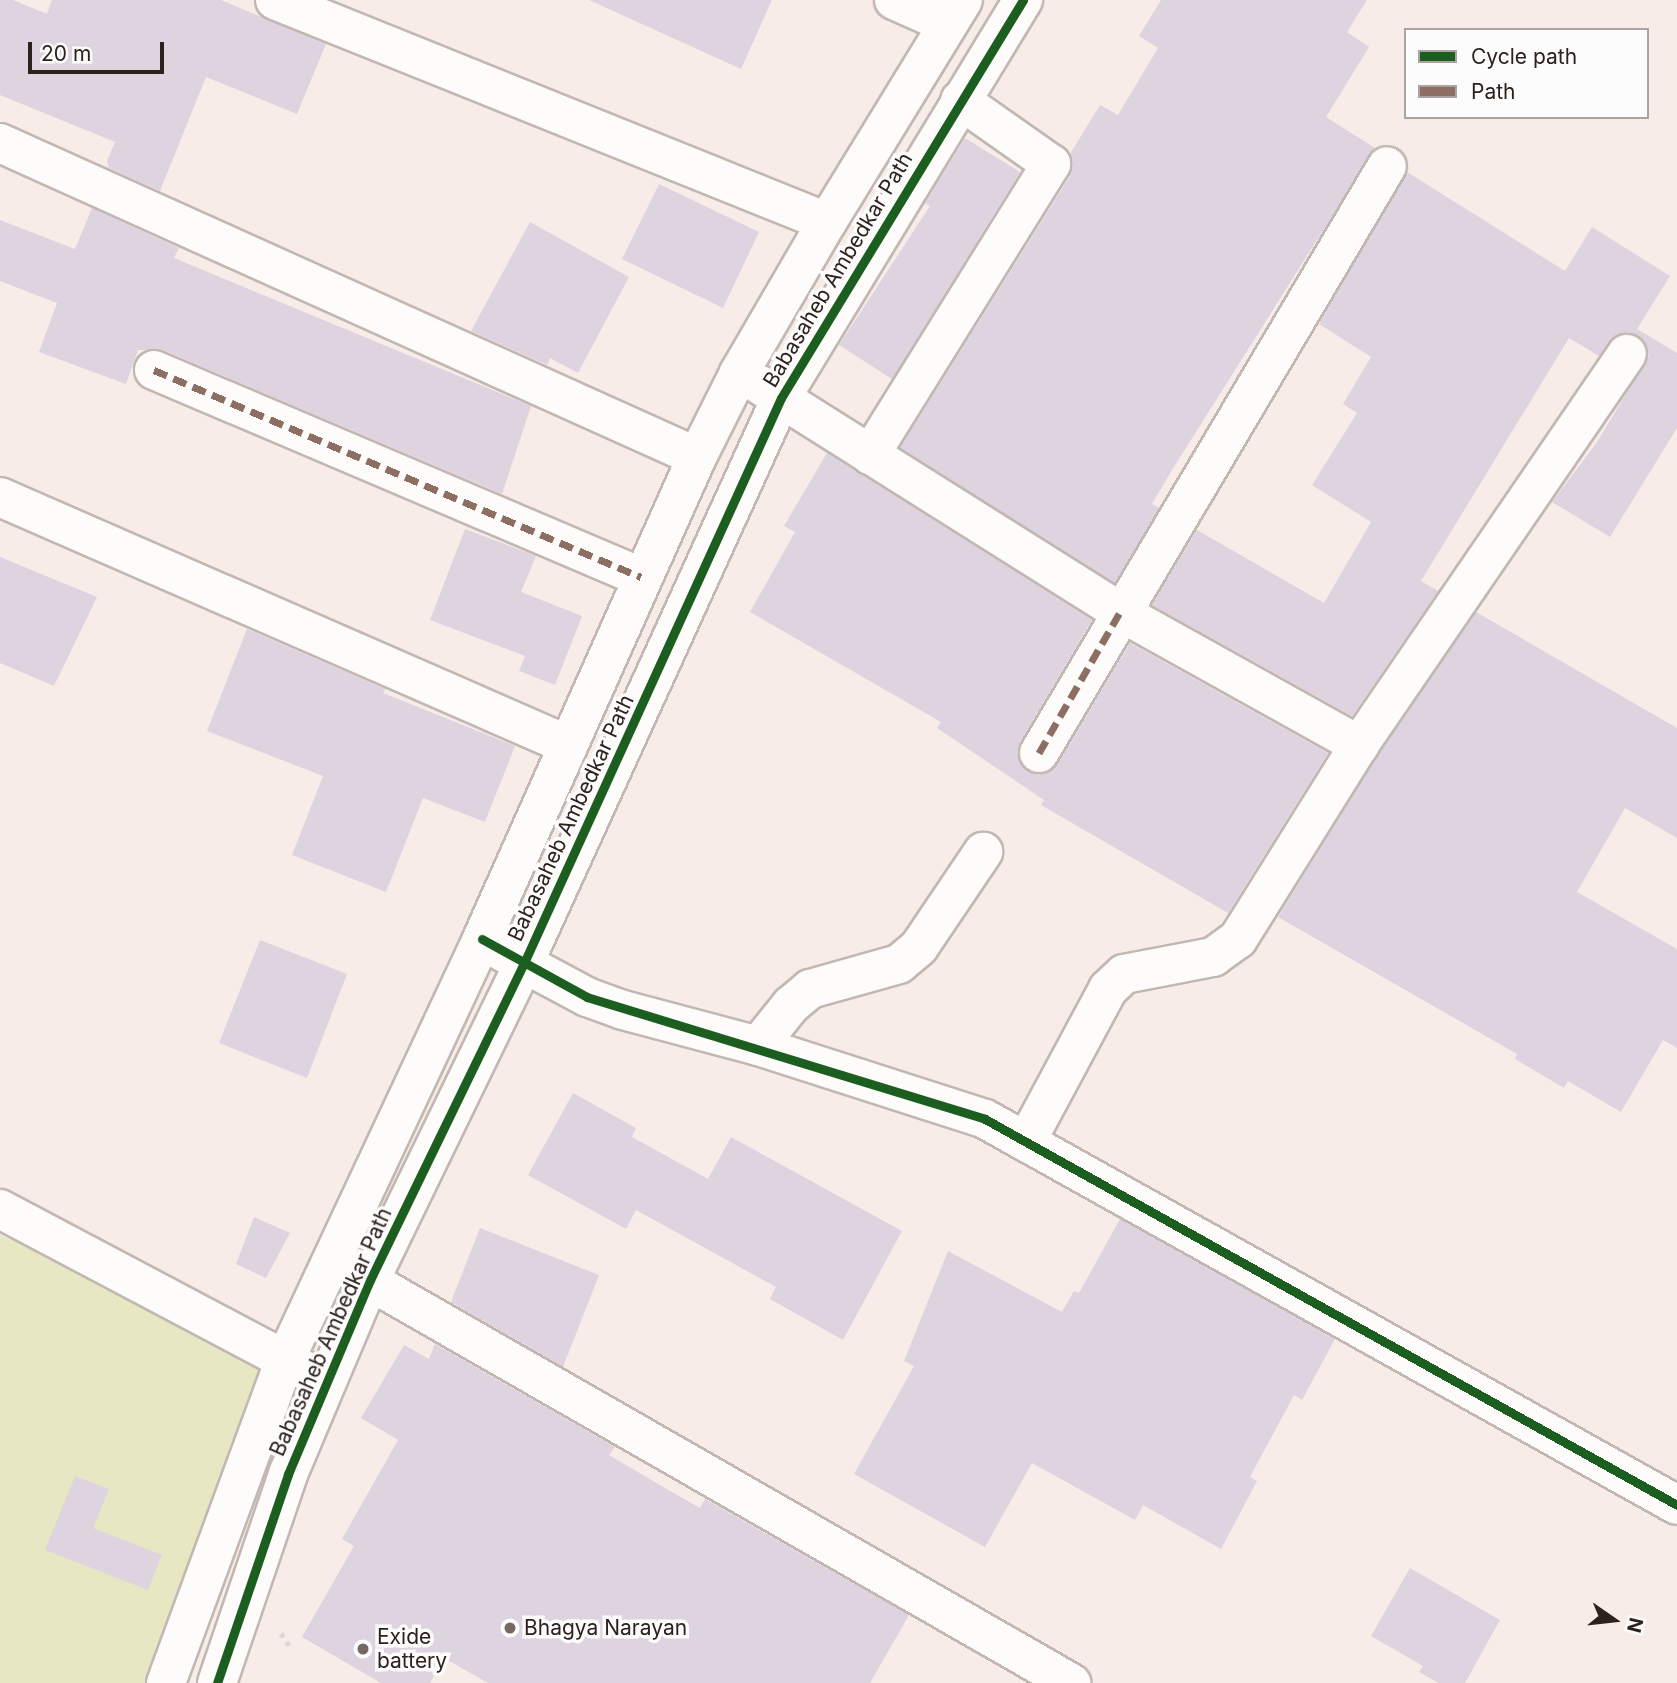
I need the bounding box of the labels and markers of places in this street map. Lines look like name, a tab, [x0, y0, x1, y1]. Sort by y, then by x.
place label: Bhagya Narayan	[524, 1615, 687, 1641]
marker: Bhagya Narayan	[502, 1620, 518, 1636]
place label: Exide battery	[377, 1624, 447, 1674]
marker: Exide battery	[355, 1641, 371, 1657]

